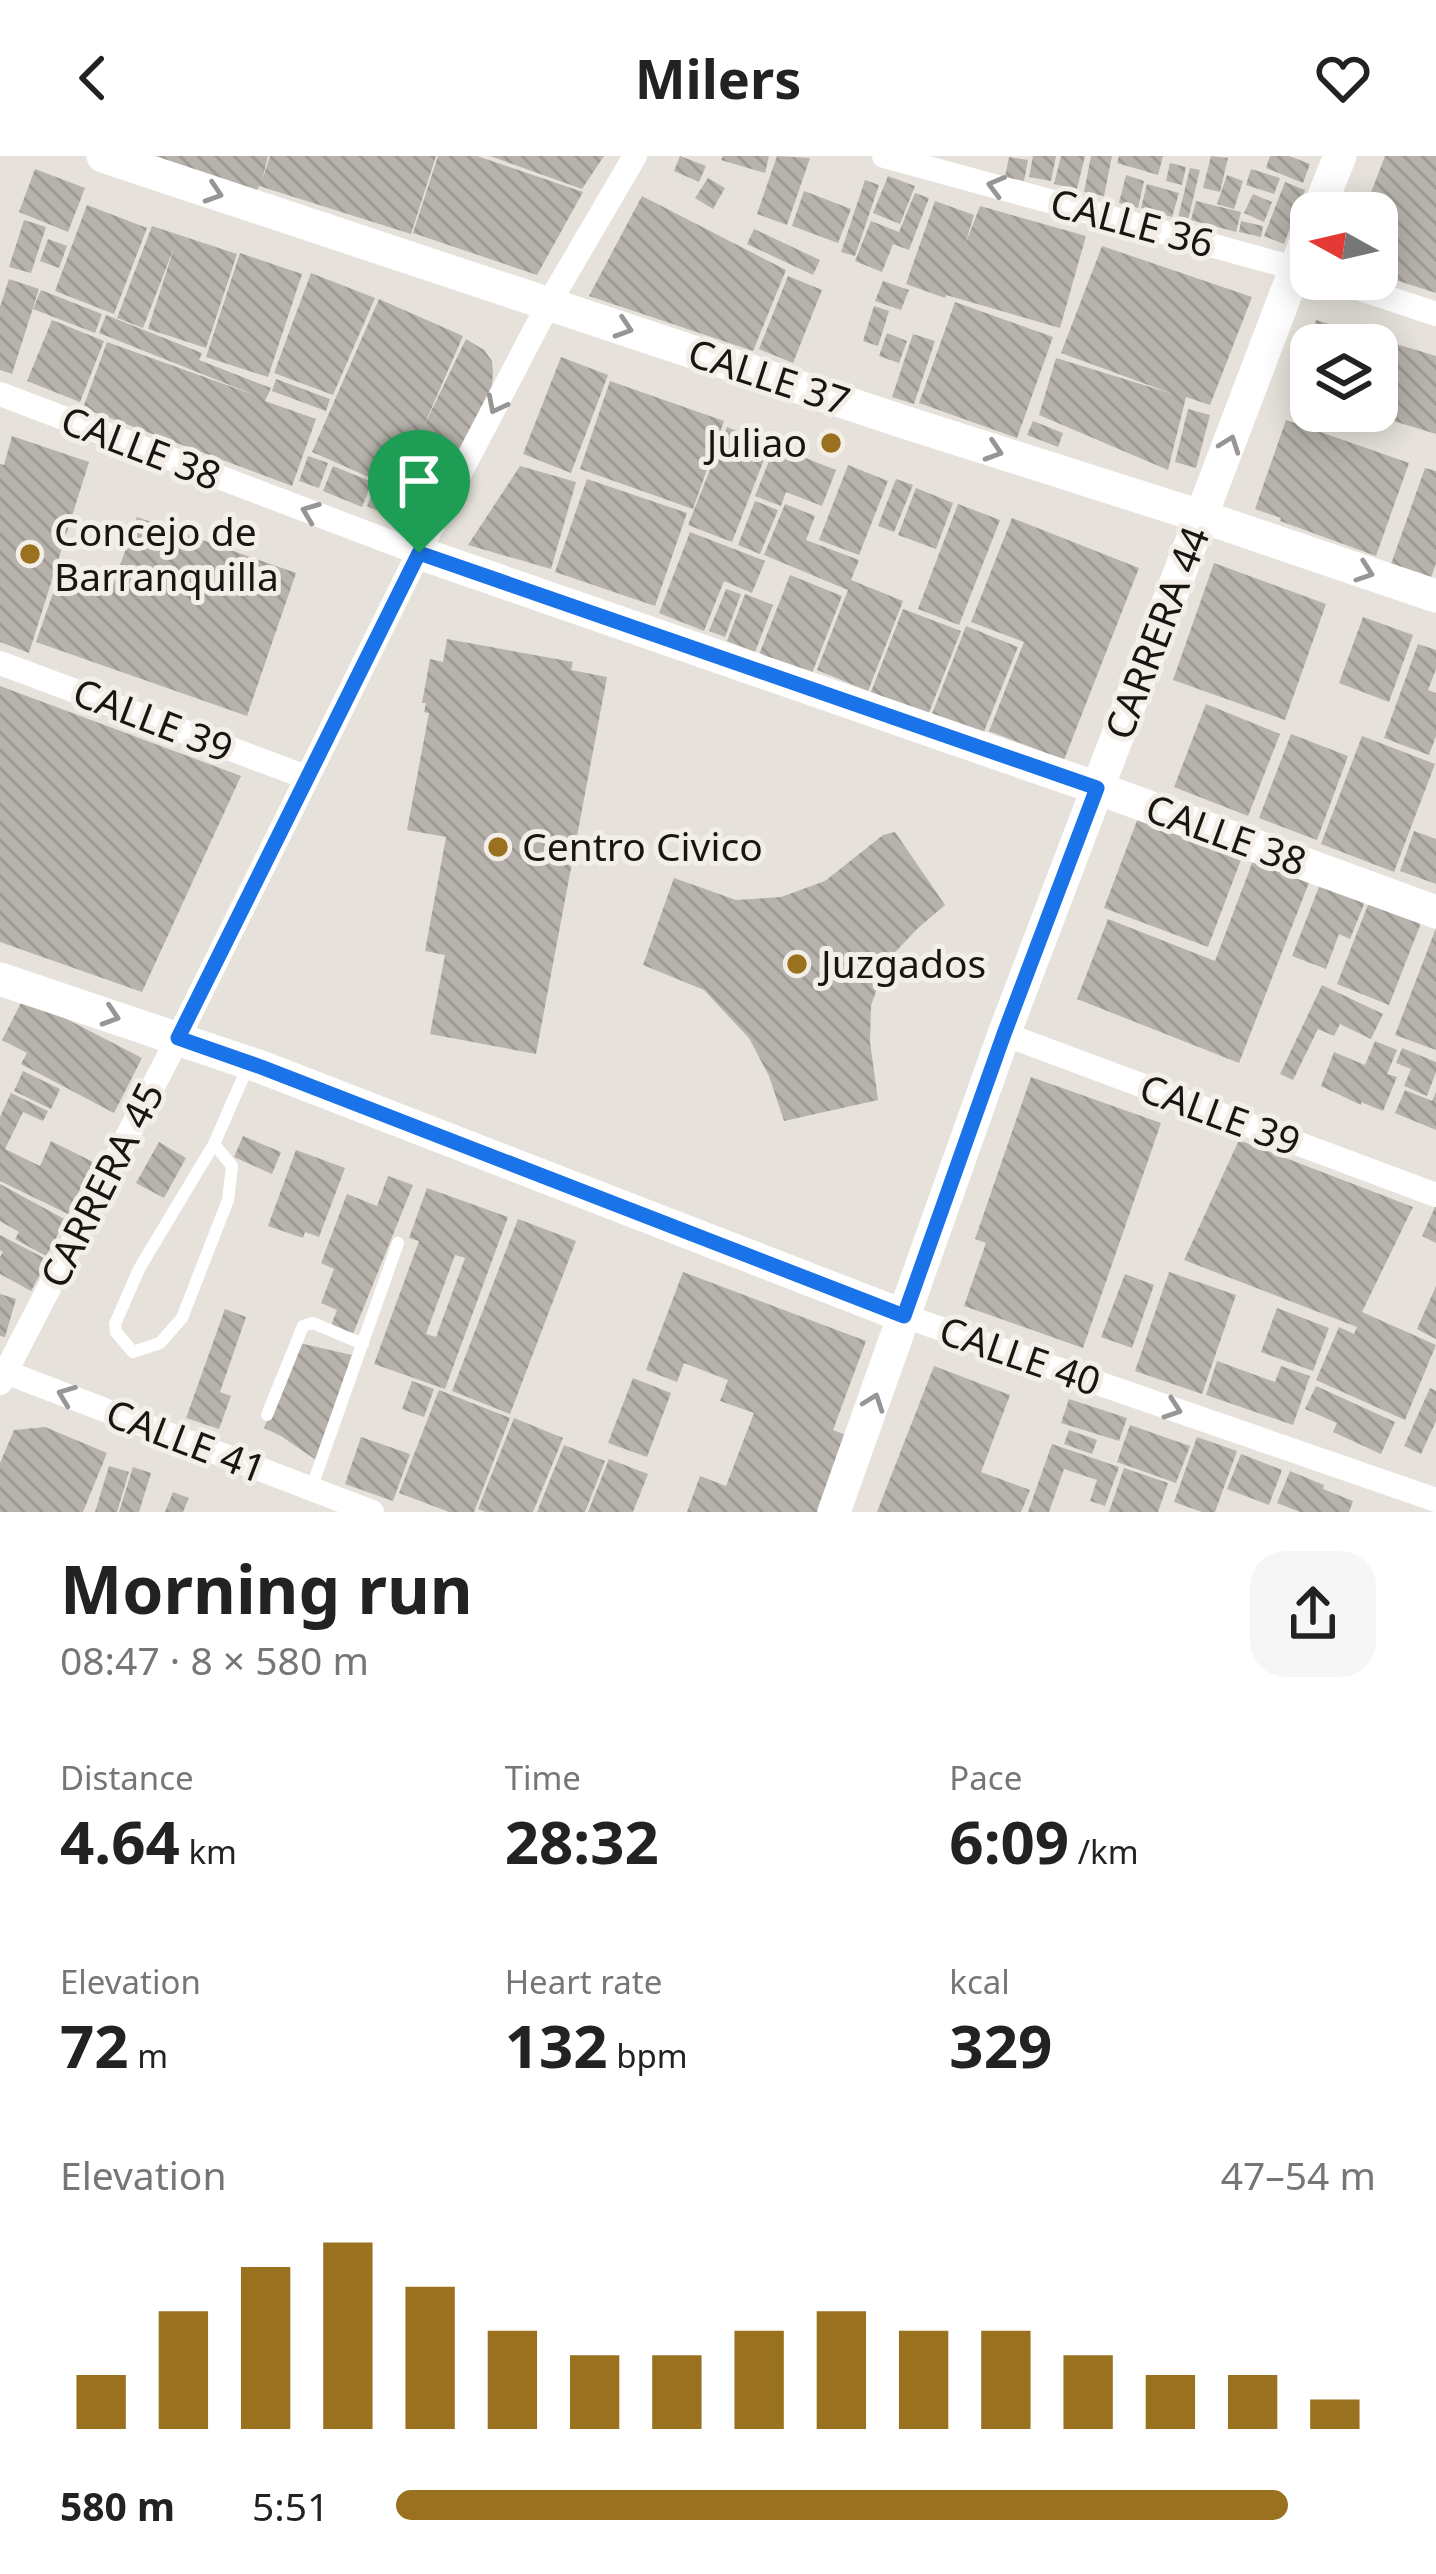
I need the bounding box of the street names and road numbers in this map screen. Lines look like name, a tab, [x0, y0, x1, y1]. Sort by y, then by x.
street label: CALLE 36	[1045, 174, 1220, 269]
street label: CALLE 37	[682, 325, 857, 427]
street label: CALLE 38	[54, 392, 229, 501]
street label: CARRERA 44	[1091, 519, 1220, 746]
street label: CALLE 39	[66, 664, 241, 773]
street label: CALLE 38	[1139, 780, 1314, 887]
street label: CALLE 39	[1133, 1060, 1308, 1167]
street label: CARRERA 45	[26, 1073, 175, 1296]
street label: CALLE 40	[933, 1302, 1108, 1407]
street label: CALLE 41	[99, 1385, 274, 1494]

